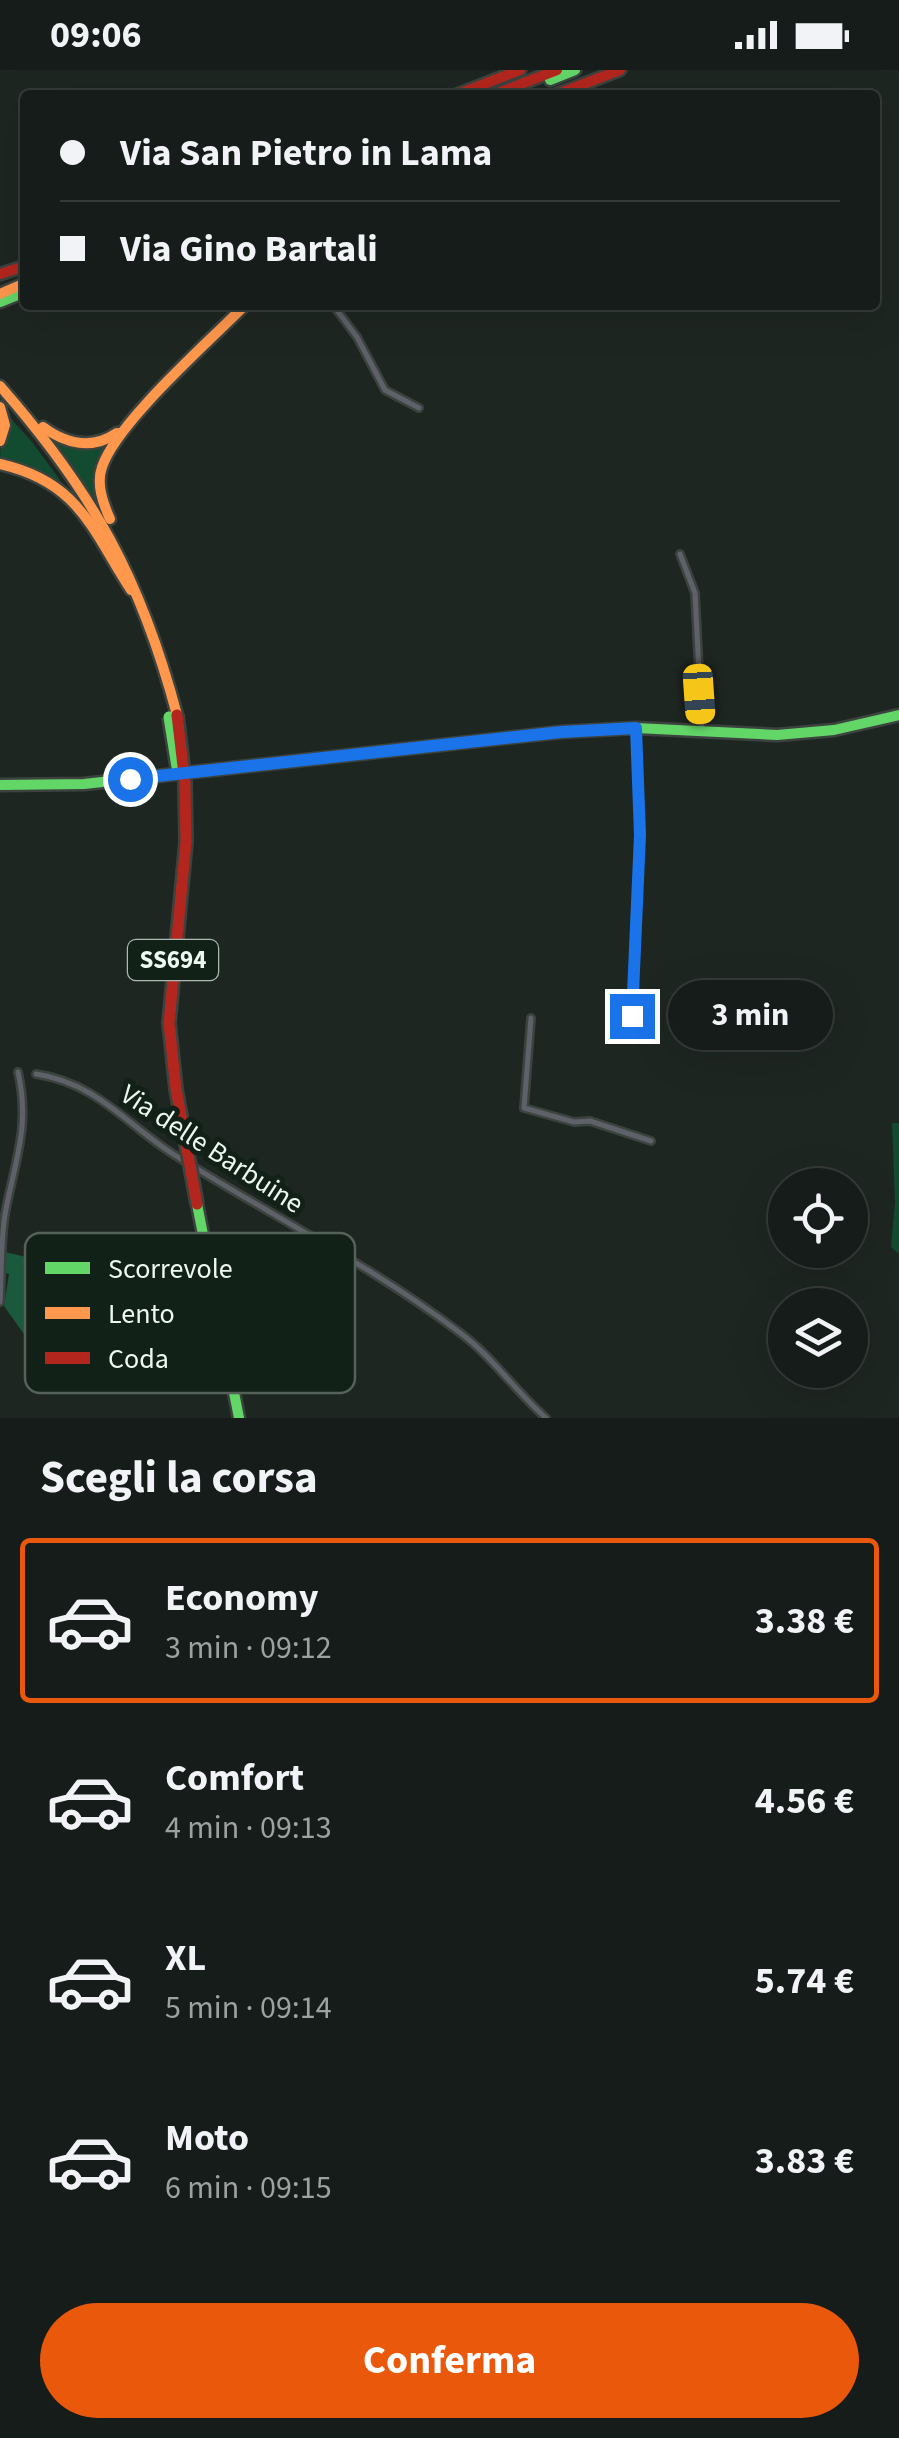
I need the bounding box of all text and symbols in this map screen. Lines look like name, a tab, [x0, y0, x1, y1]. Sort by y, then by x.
text: 09:06	[50, 8, 142, 62]
text: Via San Pietro in Lama	[120, 126, 492, 180]
text: Via Gino Bartali	[120, 222, 378, 276]
car	[682, 663, 716, 725]
route start	[108, 757, 153, 802]
road number: SS694	[128, 940, 218, 980]
callout: 3 min	[667, 981, 832, 1051]
text: 3 min	[712, 992, 789, 1038]
route end	[610, 994, 655, 1039]
street label: Via delle Barbuine	[112, 1075, 312, 1223]
map controls	[768, 1168, 868, 1388]
button: locate	[768, 1168, 868, 1268]
legend	[25, 1233, 355, 1393]
text: Scorrevole	[108, 1249, 233, 1289]
button: layers	[768, 1288, 868, 1388]
text: Lento	[108, 1294, 175, 1334]
text: Coda	[108, 1339, 169, 1379]
text: Scegli la corsa	[40, 1446, 318, 1510]
text: Economy	[165, 1571, 318, 1625]
icon: car	[45, 1576, 135, 1666]
text: 3.38 €	[755, 1594, 854, 1648]
text: 3 min · 09:12	[165, 1625, 332, 1671]
text: Comfort	[165, 1751, 304, 1805]
icon: car	[45, 1756, 135, 1846]
text: 4.56 €	[755, 1774, 854, 1828]
text: 4 min · 09:13	[165, 1805, 332, 1851]
text: XL	[165, 1931, 206, 1985]
icon: car	[45, 1936, 135, 2026]
text: 5.74 €	[755, 1954, 854, 2008]
text: 5 min · 09:14	[165, 1985, 332, 2031]
text: Moto	[165, 2111, 249, 2165]
icon: car	[45, 2116, 135, 2206]
text: 3.83 €	[755, 2134, 854, 2188]
text: 6 min · 09:15	[165, 2165, 332, 2211]
button: Conferma	[40, 2303, 859, 2418]

